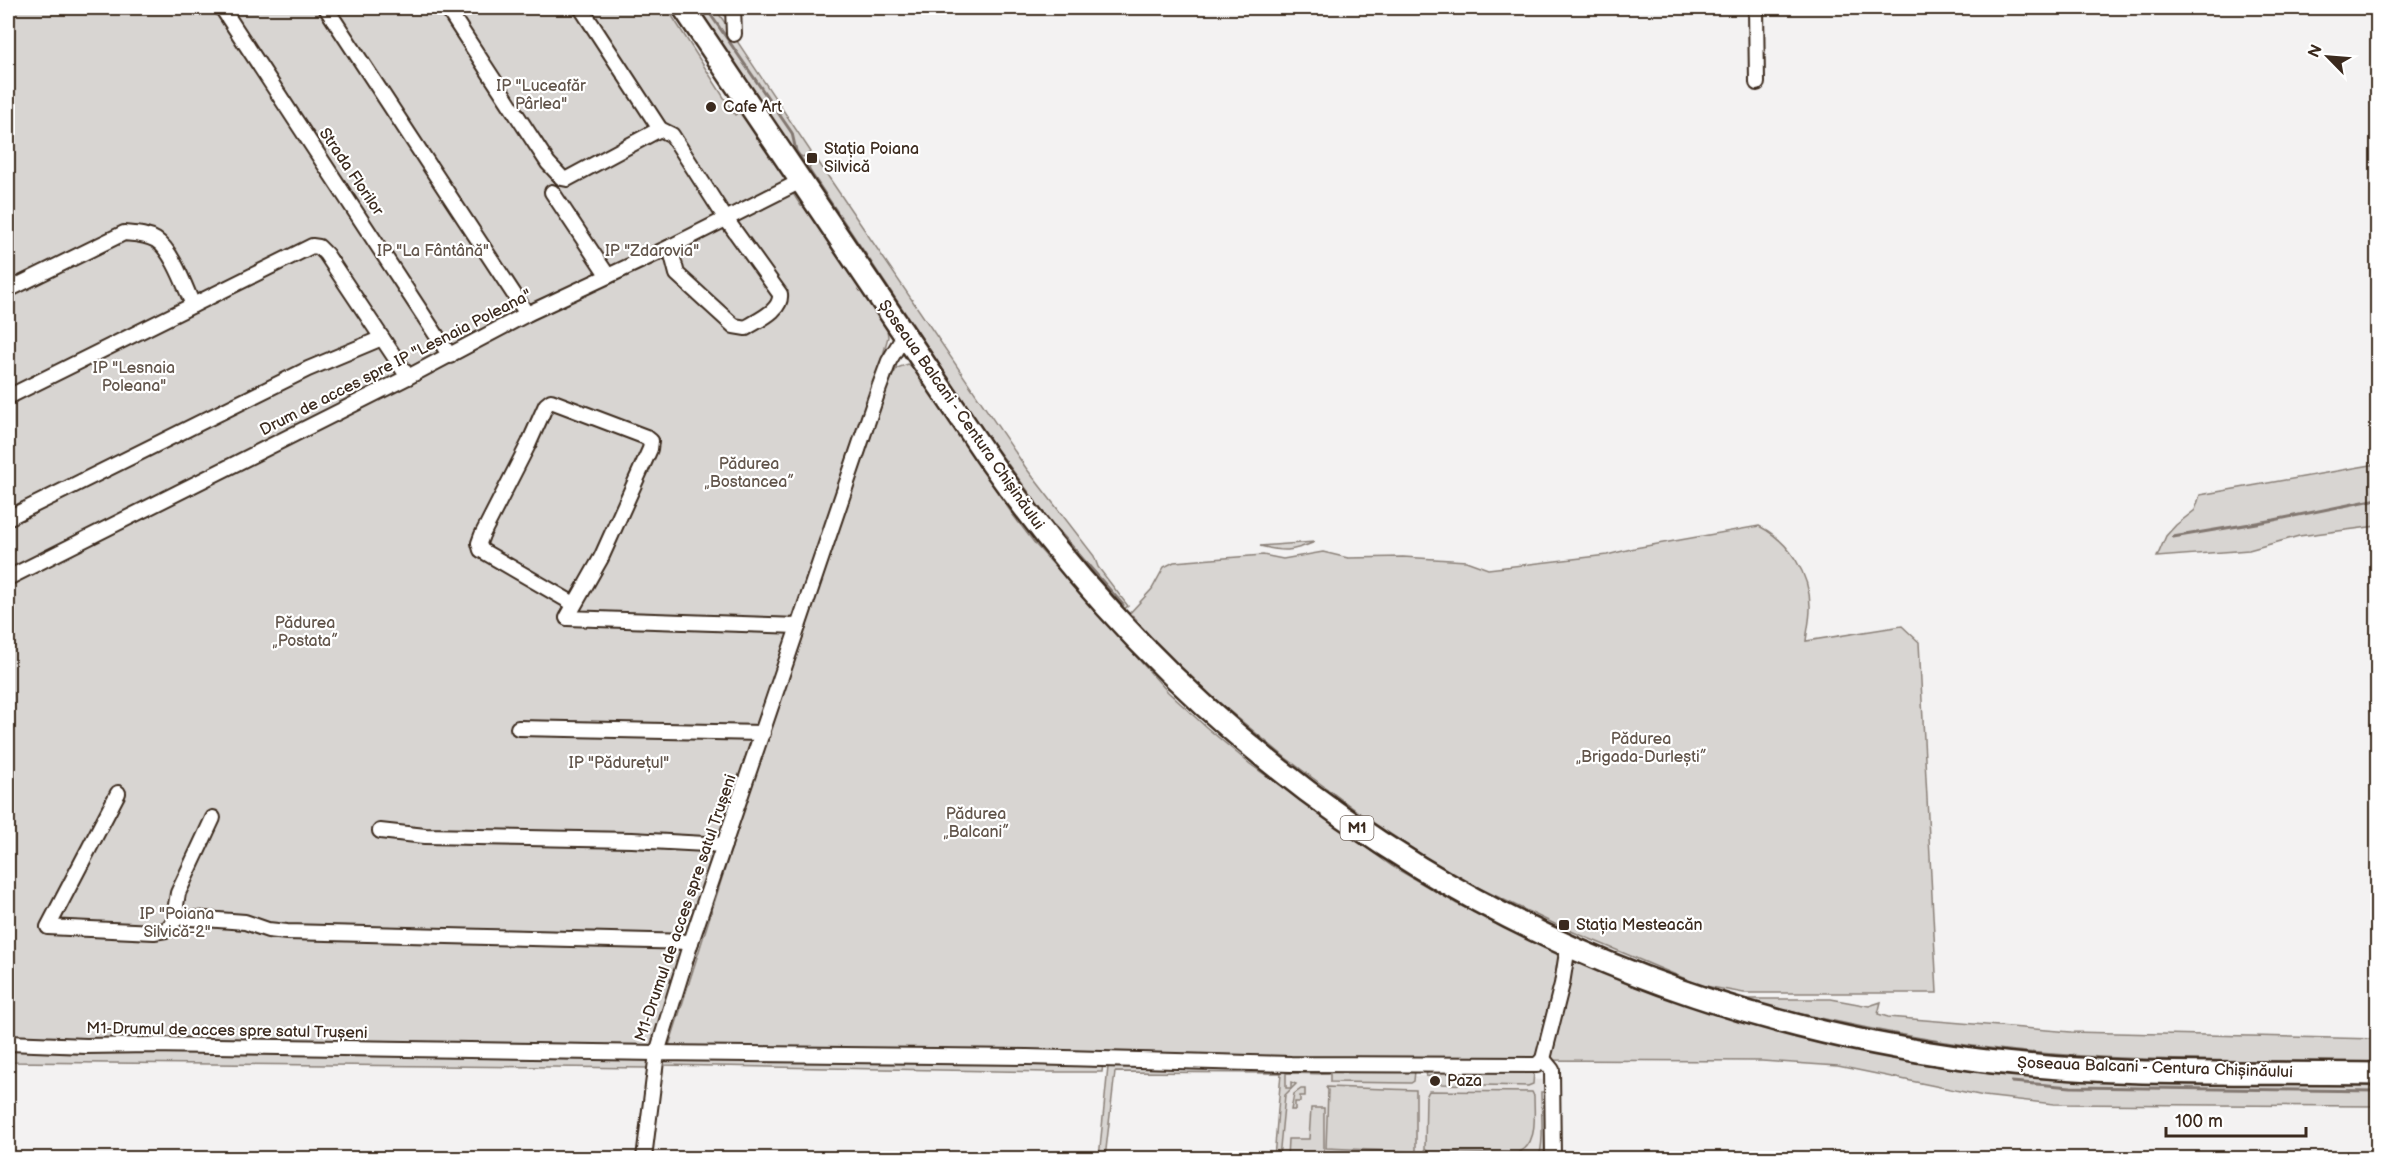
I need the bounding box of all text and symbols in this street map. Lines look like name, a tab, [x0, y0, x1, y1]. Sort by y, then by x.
north arrow	[2298, 27, 2358, 87]
text: N	[2305, 42, 2327, 61]
park label: IP "Luceafăr Pârlea"	[496, 77, 586, 114]
place label: Cafe Art	[723, 98, 782, 117]
marker: Cafe Art	[704, 100, 718, 114]
street label: Strada Florilor	[315, 125, 387, 220]
place label: Stația Poiana Silvică	[824, 140, 919, 177]
marker: Stația Poiana Silvică	[805, 151, 819, 165]
park label: IP "La Fântână"	[377, 242, 489, 261]
park label: IP "Zdarovia"	[605, 242, 699, 261]
street label: Drum de acces spre IP "Lesnaia Poleana"	[257, 286, 535, 440]
street label: Șoseaua Balcani - Centura Chișinăului	[874, 297, 1048, 533]
park label: IP "Lesnaia Poleana"	[93, 359, 175, 396]
park label: Pădurea „Bostancea”	[704, 455, 794, 492]
park label: Pădurea „Postata”	[272, 614, 338, 651]
park label: Pădurea „Brigada-Durlești”	[1575, 730, 1707, 767]
park label: IP "Pădurețul"	[569, 754, 669, 773]
street label: M1-Drumul de acces spre satul Trușeni	[631, 772, 741, 1044]
park label: Pădurea „Balcani”	[943, 805, 1009, 842]
road number: M1	[1340, 816, 1374, 840]
park label: IP "Poiana Silvică-2"	[140, 905, 214, 942]
place label: Stația Mesteacăn	[1576, 916, 1703, 935]
marker: Stația Mesteacăn	[1557, 918, 1571, 932]
street label: M1-Drumul de acces spre satul Trușeni	[86, 1019, 368, 1043]
street label: Șoseaua Balcani - Centura Chișinăului	[2017, 1054, 2293, 1082]
place label: Paza	[1447, 1072, 1482, 1091]
marker: Paza	[1428, 1074, 1442, 1088]
scale bar	[2166, 1100, 2306, 1138]
text: 100 m	[2175, 1111, 2223, 1132]

